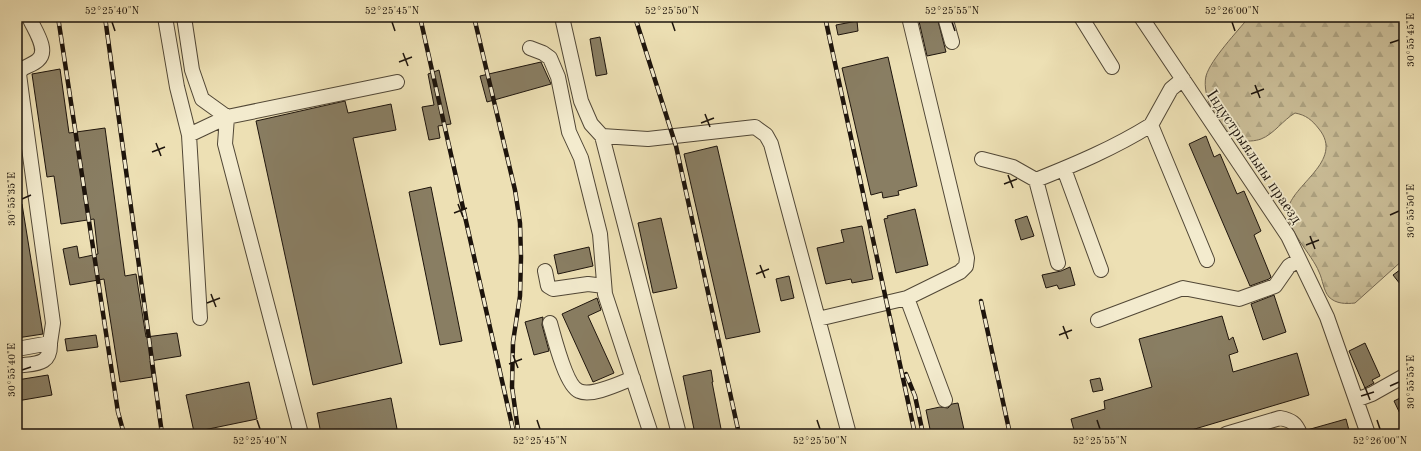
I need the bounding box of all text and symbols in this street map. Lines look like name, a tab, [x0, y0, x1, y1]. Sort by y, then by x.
text: 52°25'40"N	[85, 6, 140, 16]
text: 52°25'45"N	[365, 6, 420, 16]
text: 52°25'50"N	[645, 6, 700, 16]
text: 52°25'55"N	[925, 6, 980, 16]
text: 52°26'00"N	[1205, 6, 1260, 16]
text: 30°55'45"E	[1406, 13, 1416, 67]
street label: Індустрыяльны праезд	[1203, 87, 1304, 227]
text: 30°55'35"E	[7, 172, 17, 226]
text: 30°55'50"E	[1406, 184, 1416, 238]
text: 30°55'40"E	[7, 343, 17, 397]
text: 30°55'55"E	[1406, 355, 1416, 409]
text: 52°25'40"N	[233, 436, 288, 446]
text: 52°25'45"N	[513, 436, 568, 446]
text: 52°25'50"N	[793, 436, 848, 446]
text: 52°25'55"N	[1073, 436, 1128, 446]
text: 52°26'00"N	[1353, 436, 1408, 446]

